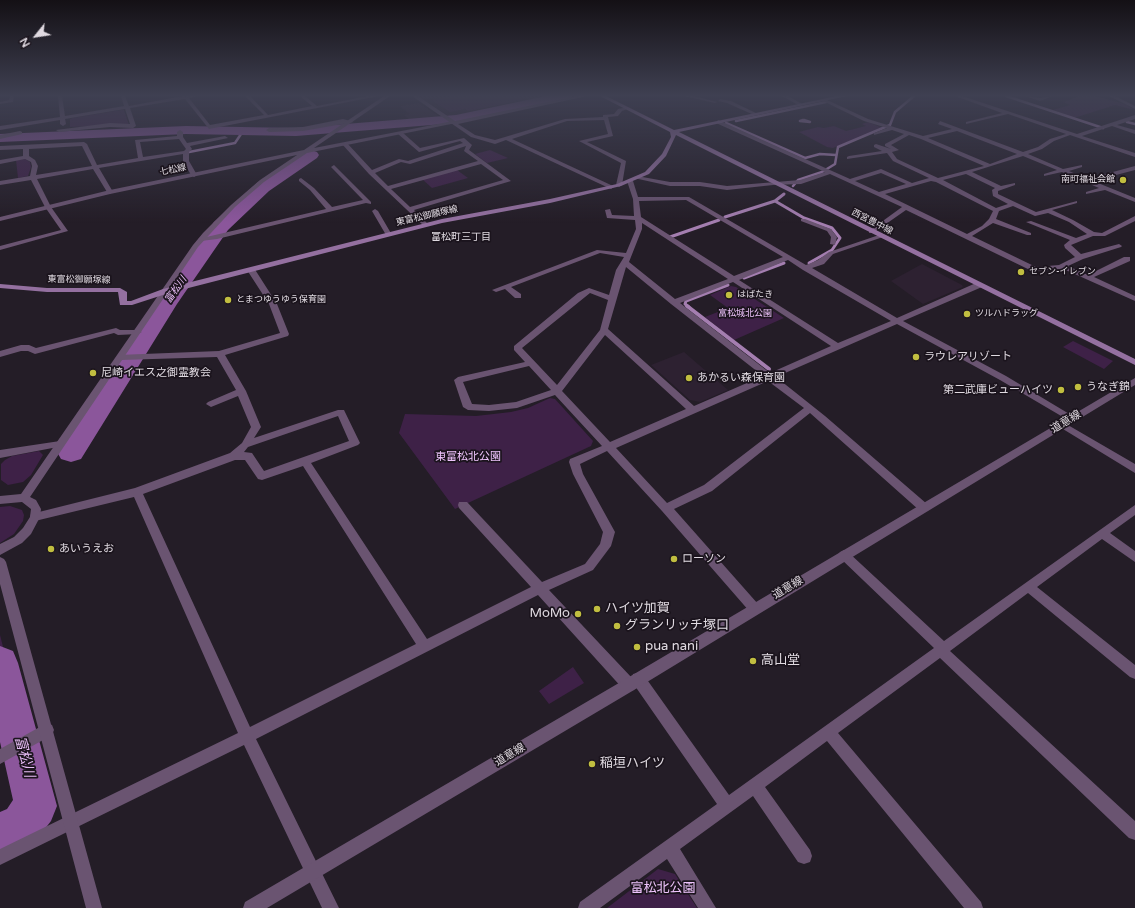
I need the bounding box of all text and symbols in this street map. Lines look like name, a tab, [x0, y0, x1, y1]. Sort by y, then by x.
north arrow	[16, 16, 56, 56]
text: N	[17, 35, 33, 49]
street label: 七松線	[159, 162, 187, 178]
place label: 南町福祉会館	[1061, 175, 1115, 185]
marker: 南町福祉会館	[1118, 175, 1128, 185]
street label: 東富松御願塚線	[395, 204, 459, 228]
street label: 西宮豊中線	[850, 207, 894, 237]
district label: 富松町三丁目	[431, 231, 491, 243]
marker: セブン-イレブン	[1016, 267, 1026, 277]
place label: セブン-イレブン	[1029, 267, 1096, 277]
street label: 東富松御願塚線	[47, 274, 111, 286]
water label: 富松川	[162, 274, 190, 306]
marker: はばたき	[724, 290, 734, 300]
place label: はばたき	[737, 290, 773, 300]
marker: とまつゆうゆう保育園	[223, 295, 233, 305]
place label: とまつゆうゆう保育園	[236, 295, 326, 305]
park label: 富松城北公園	[718, 309, 772, 319]
marker: ツルハドラッグ	[962, 309, 972, 319]
place label: ツルハドラッグ	[975, 309, 1038, 319]
place label: ラウレアリゾート	[924, 350, 1012, 364]
marker: ラウレアリゾート	[911, 352, 921, 362]
place label: 尼崎イエス之御霊教会	[101, 366, 211, 380]
marker: 尼崎イエス之御霊教会	[88, 368, 98, 378]
place label: あかるい森保育園	[697, 371, 785, 385]
marker: あかるい森保育園	[684, 373, 694, 383]
place label: うなぎ錦	[1086, 380, 1130, 394]
marker: うなぎ錦	[1073, 382, 1083, 392]
place label: 第二武庫ビューハイツ	[943, 383, 1053, 397]
marker: 第二武庫ビューハイツ	[1056, 385, 1066, 395]
street label: 道意線	[1048, 408, 1084, 436]
park label: 東富松北公園	[435, 450, 501, 464]
place label: あいうえお	[59, 542, 114, 556]
marker: あいうえお	[46, 544, 56, 554]
place label: ローソン	[682, 552, 726, 566]
marker: ローソン	[669, 554, 679, 564]
street label: 道意線	[770, 574, 806, 602]
place label: ハイツ加賀	[605, 601, 670, 617]
marker: ハイツ加賀	[592, 604, 602, 614]
place label: MoMo	[530, 606, 570, 622]
marker: MoMo	[573, 609, 583, 619]
place label: グランリッチ塚口	[625, 618, 729, 634]
marker: グランリッチ塚口	[612, 621, 622, 631]
place label: pua nani	[645, 639, 698, 655]
marker: pua nani	[632, 642, 642, 652]
place label: 高山堂	[761, 653, 800, 669]
marker: 高山堂	[748, 656, 758, 666]
water label: 富松川	[11, 735, 37, 779]
street label: 道意線	[492, 741, 528, 769]
place label: 稲垣ハイツ	[600, 756, 665, 772]
marker: 稲垣ハイツ	[587, 759, 597, 769]
park label: 富松北公園	[631, 881, 695, 897]

